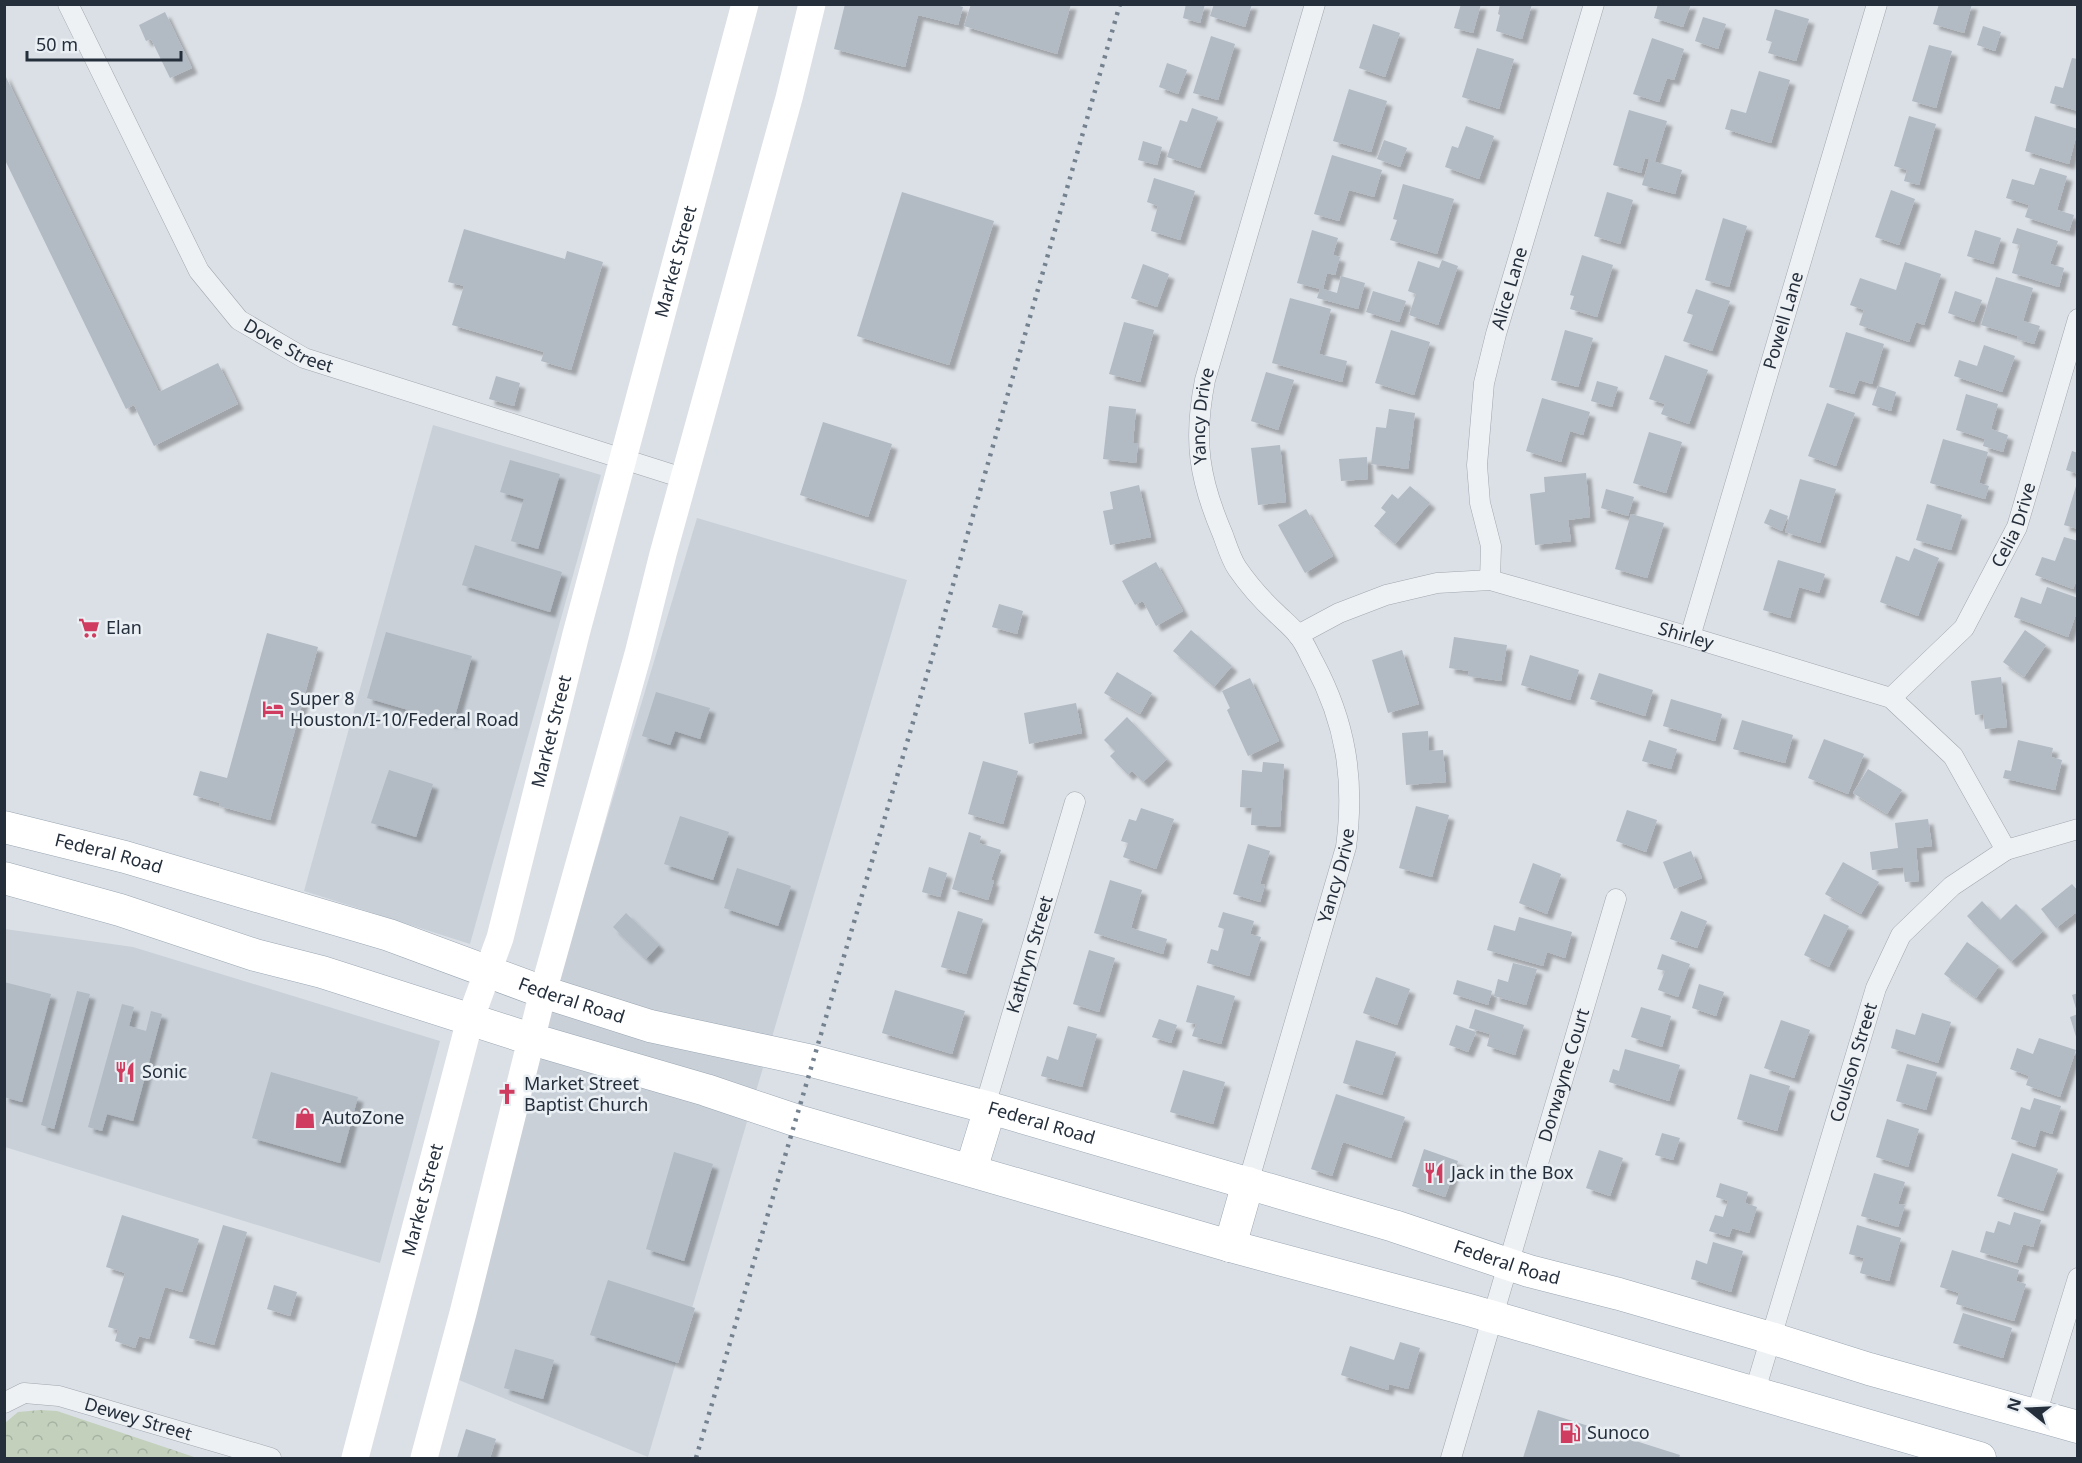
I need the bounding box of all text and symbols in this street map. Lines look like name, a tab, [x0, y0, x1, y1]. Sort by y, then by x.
scale bar	[27, 24, 182, 62]
text: 50 m	[36, 32, 78, 56]
street label: Market Street	[648, 202, 702, 320]
street label: Alice Lane	[1485, 244, 1532, 332]
street label: Powell Lane	[1757, 269, 1808, 372]
street label: Dove Street	[240, 312, 337, 378]
street label: Yancy Drive	[1186, 364, 1219, 466]
street label: Celia Drive	[1985, 479, 2040, 571]
place label: Elan	[106, 615, 142, 639]
supermarket icon: Elan	[77, 616, 101, 640]
street label: Shirley	[1656, 616, 1718, 655]
street label: Market Street	[525, 672, 576, 790]
place label: Super 8 Houston/I-10/Federal Road	[290, 686, 519, 731]
hotel icon: Super 8 Houston/I-10/Federal Road	[261, 697, 285, 721]
street label: Federal Road	[53, 827, 166, 878]
street label: Yancy Drive	[1311, 827, 1359, 926]
street label: Kathryn Street	[1000, 892, 1058, 1016]
street label: Federal Road	[515, 971, 628, 1028]
street label: Coulson Street	[1823, 999, 1882, 1125]
street label: Dorwayne Court	[1532, 1005, 1594, 1145]
place label: Sonic	[142, 1059, 188, 1083]
restaurant icon: Sonic	[113, 1060, 137, 1084]
place label: Market Street Baptist Church	[524, 1071, 648, 1116]
church icon: Market Street Baptist Church	[495, 1082, 519, 1106]
street label: Federal Road	[985, 1095, 1098, 1149]
place label: AutoZone	[322, 1105, 404, 1129]
shop icon: AutoZone	[293, 1106, 317, 1130]
street label: Market Street	[396, 1140, 448, 1258]
place label: Jack in the Box	[1449, 1160, 1574, 1184]
restaurant icon: Jack in the Box	[1422, 1161, 1446, 1185]
street label: Federal Road	[1451, 1234, 1563, 1290]
north arrow	[1998, 1379, 2058, 1439]
street label: Dewey Street	[82, 1391, 196, 1445]
text: N	[2001, 1395, 2026, 1414]
place label: Sunoco	[1587, 1420, 1650, 1444]
fuel station icon: Sunoco	[1558, 1421, 1582, 1445]

